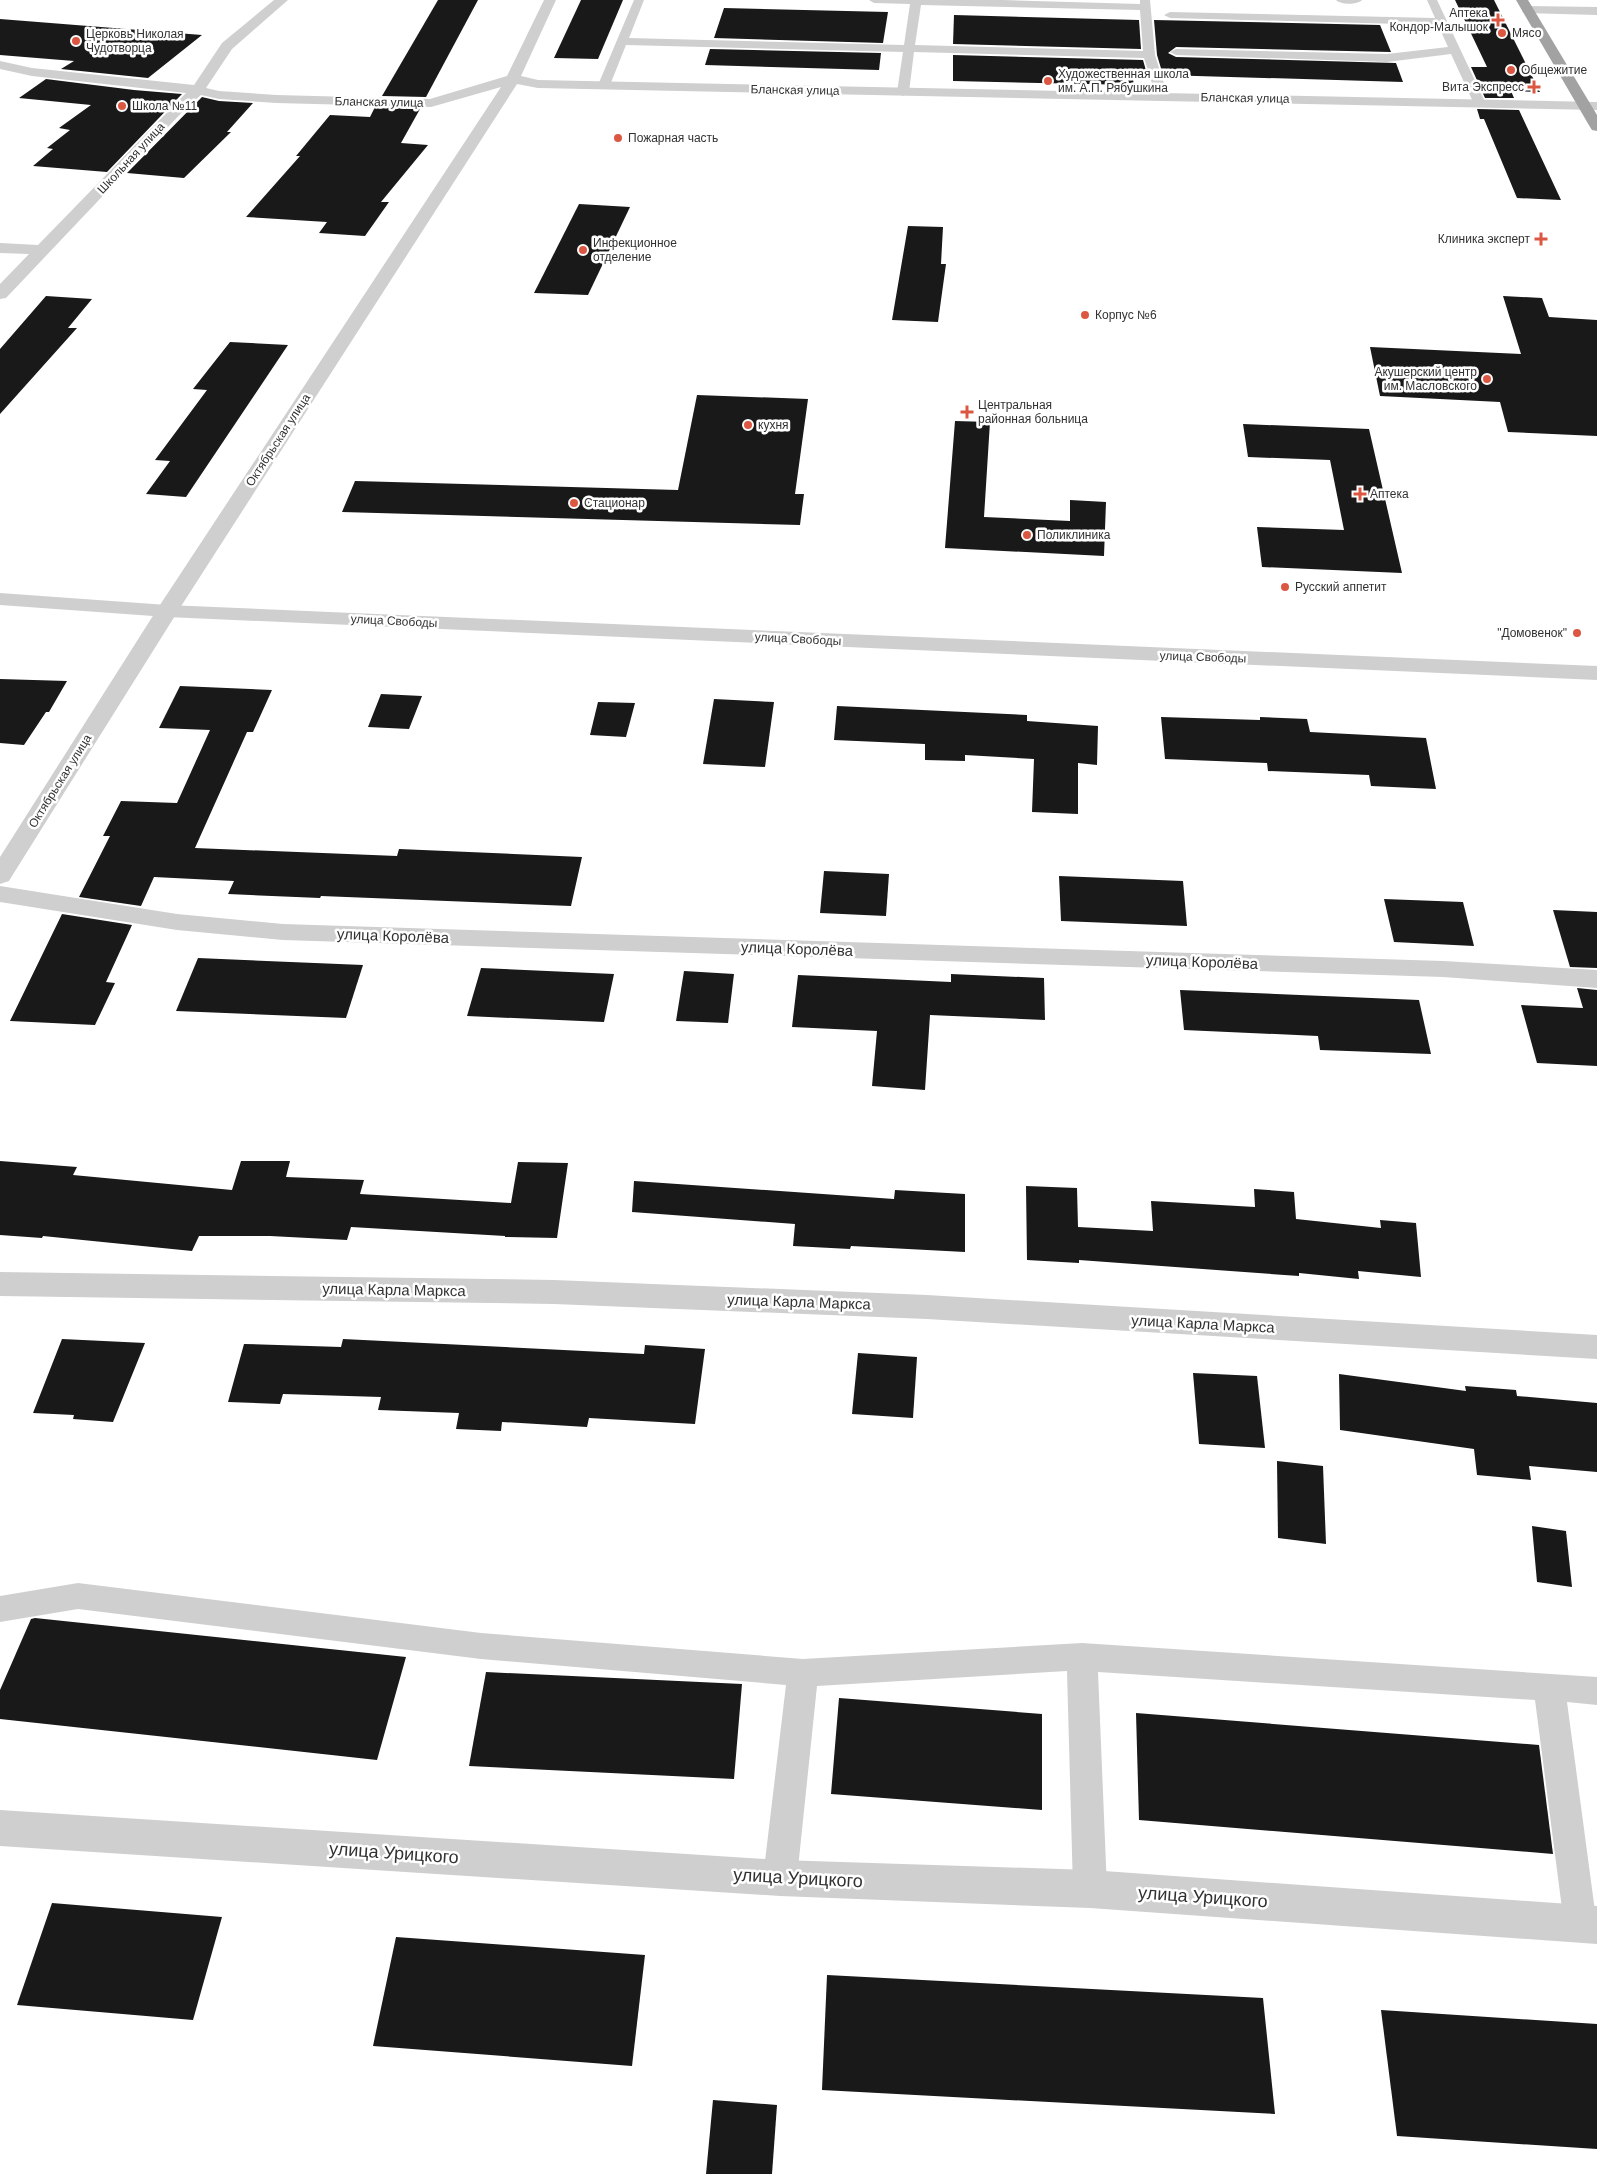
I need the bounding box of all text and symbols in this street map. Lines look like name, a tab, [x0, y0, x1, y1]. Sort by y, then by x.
place label: Аптека Кондор-Малышок	[1389, 6, 1489, 34]
marker: Аптека Кондор-Малышок	[1492, 14, 1504, 26]
place label: Мясо	[1512, 26, 1542, 40]
place label: Церковь Николая Чудотворца	[86, 27, 184, 55]
marker: Мясо	[1496, 27, 1508, 39]
marker: Церковь Николая Чудотворца	[70, 35, 82, 47]
place label: Общежитие	[1521, 63, 1587, 77]
marker: Общежитие	[1505, 64, 1517, 76]
place label: Художественная школа им. А.П. Рябушкина	[1058, 67, 1189, 95]
marker: Художественная школа им. А.П. Рябушкина	[1042, 75, 1054, 87]
place label: Вита Экспресс	[1442, 80, 1524, 94]
marker: Вита Экспресс	[1528, 81, 1540, 93]
street label: Бланская улица	[750, 82, 840, 98]
street label: Бланская улица	[1200, 90, 1290, 106]
street label: Бланская улица	[334, 94, 424, 110]
place label: Школа №11	[132, 99, 197, 113]
marker: Школа №11	[116, 100, 128, 112]
street label: Школьная улица	[94, 119, 168, 196]
place label: Пожарная часть	[628, 131, 718, 145]
marker: Пожарная часть	[612, 132, 624, 144]
place label: Клиника эксперт	[1438, 232, 1530, 246]
marker: Клиника эксперт	[1534, 232, 1548, 246]
place label: Инфекционное отделение	[593, 236, 677, 264]
marker: Инфекционное отделение	[577, 244, 589, 256]
place label: Корпус №6	[1095, 308, 1157, 322]
marker: Корпус №6	[1079, 309, 1091, 321]
place label: Акушерский центр им. Масловского	[1374, 365, 1477, 393]
marker: Акушерский центр им. Масловского	[1481, 373, 1493, 385]
street label: Октябрьская улица	[243, 391, 313, 489]
place label: Центральная районная больница	[978, 398, 1088, 426]
marker: Центральная районная больница	[960, 405, 974, 419]
place label: кухня	[758, 418, 789, 432]
marker: кухня	[742, 419, 754, 431]
place label: Аптека	[1370, 487, 1409, 501]
marker: Аптека	[1354, 488, 1366, 500]
place label: Стационар	[584, 496, 645, 510]
marker: Стационар	[568, 497, 580, 509]
place label: Поликлиника	[1037, 528, 1111, 542]
marker: Поликлиника	[1021, 529, 1033, 541]
place label: Русский аппетит	[1295, 580, 1387, 594]
marker: Русский аппетит	[1279, 581, 1291, 593]
street label: улица Свободы	[350, 612, 438, 630]
place label: "Домовенок"	[1497, 626, 1567, 640]
marker: "Домовенок"	[1571, 627, 1583, 639]
street label: улица Свободы	[754, 630, 842, 648]
street label: улица Свободы	[1159, 648, 1247, 666]
street label: Октябрьская улица	[26, 731, 95, 830]
street label: улица Королёва	[337, 925, 450, 946]
street label: улица Королёва	[741, 938, 854, 959]
street label: улица Королёва	[1146, 951, 1259, 972]
street label: улица Карла Маркса	[322, 1280, 467, 1299]
street label: улица Карла Маркса	[727, 1291, 872, 1313]
street label: улица Карла Маркса	[1131, 1311, 1276, 1336]
street label: улица Урицкого	[329, 1838, 459, 1868]
street label: улица Урицкого	[733, 1865, 863, 1891]
street label: улица Урицкого	[1138, 1882, 1268, 1912]

